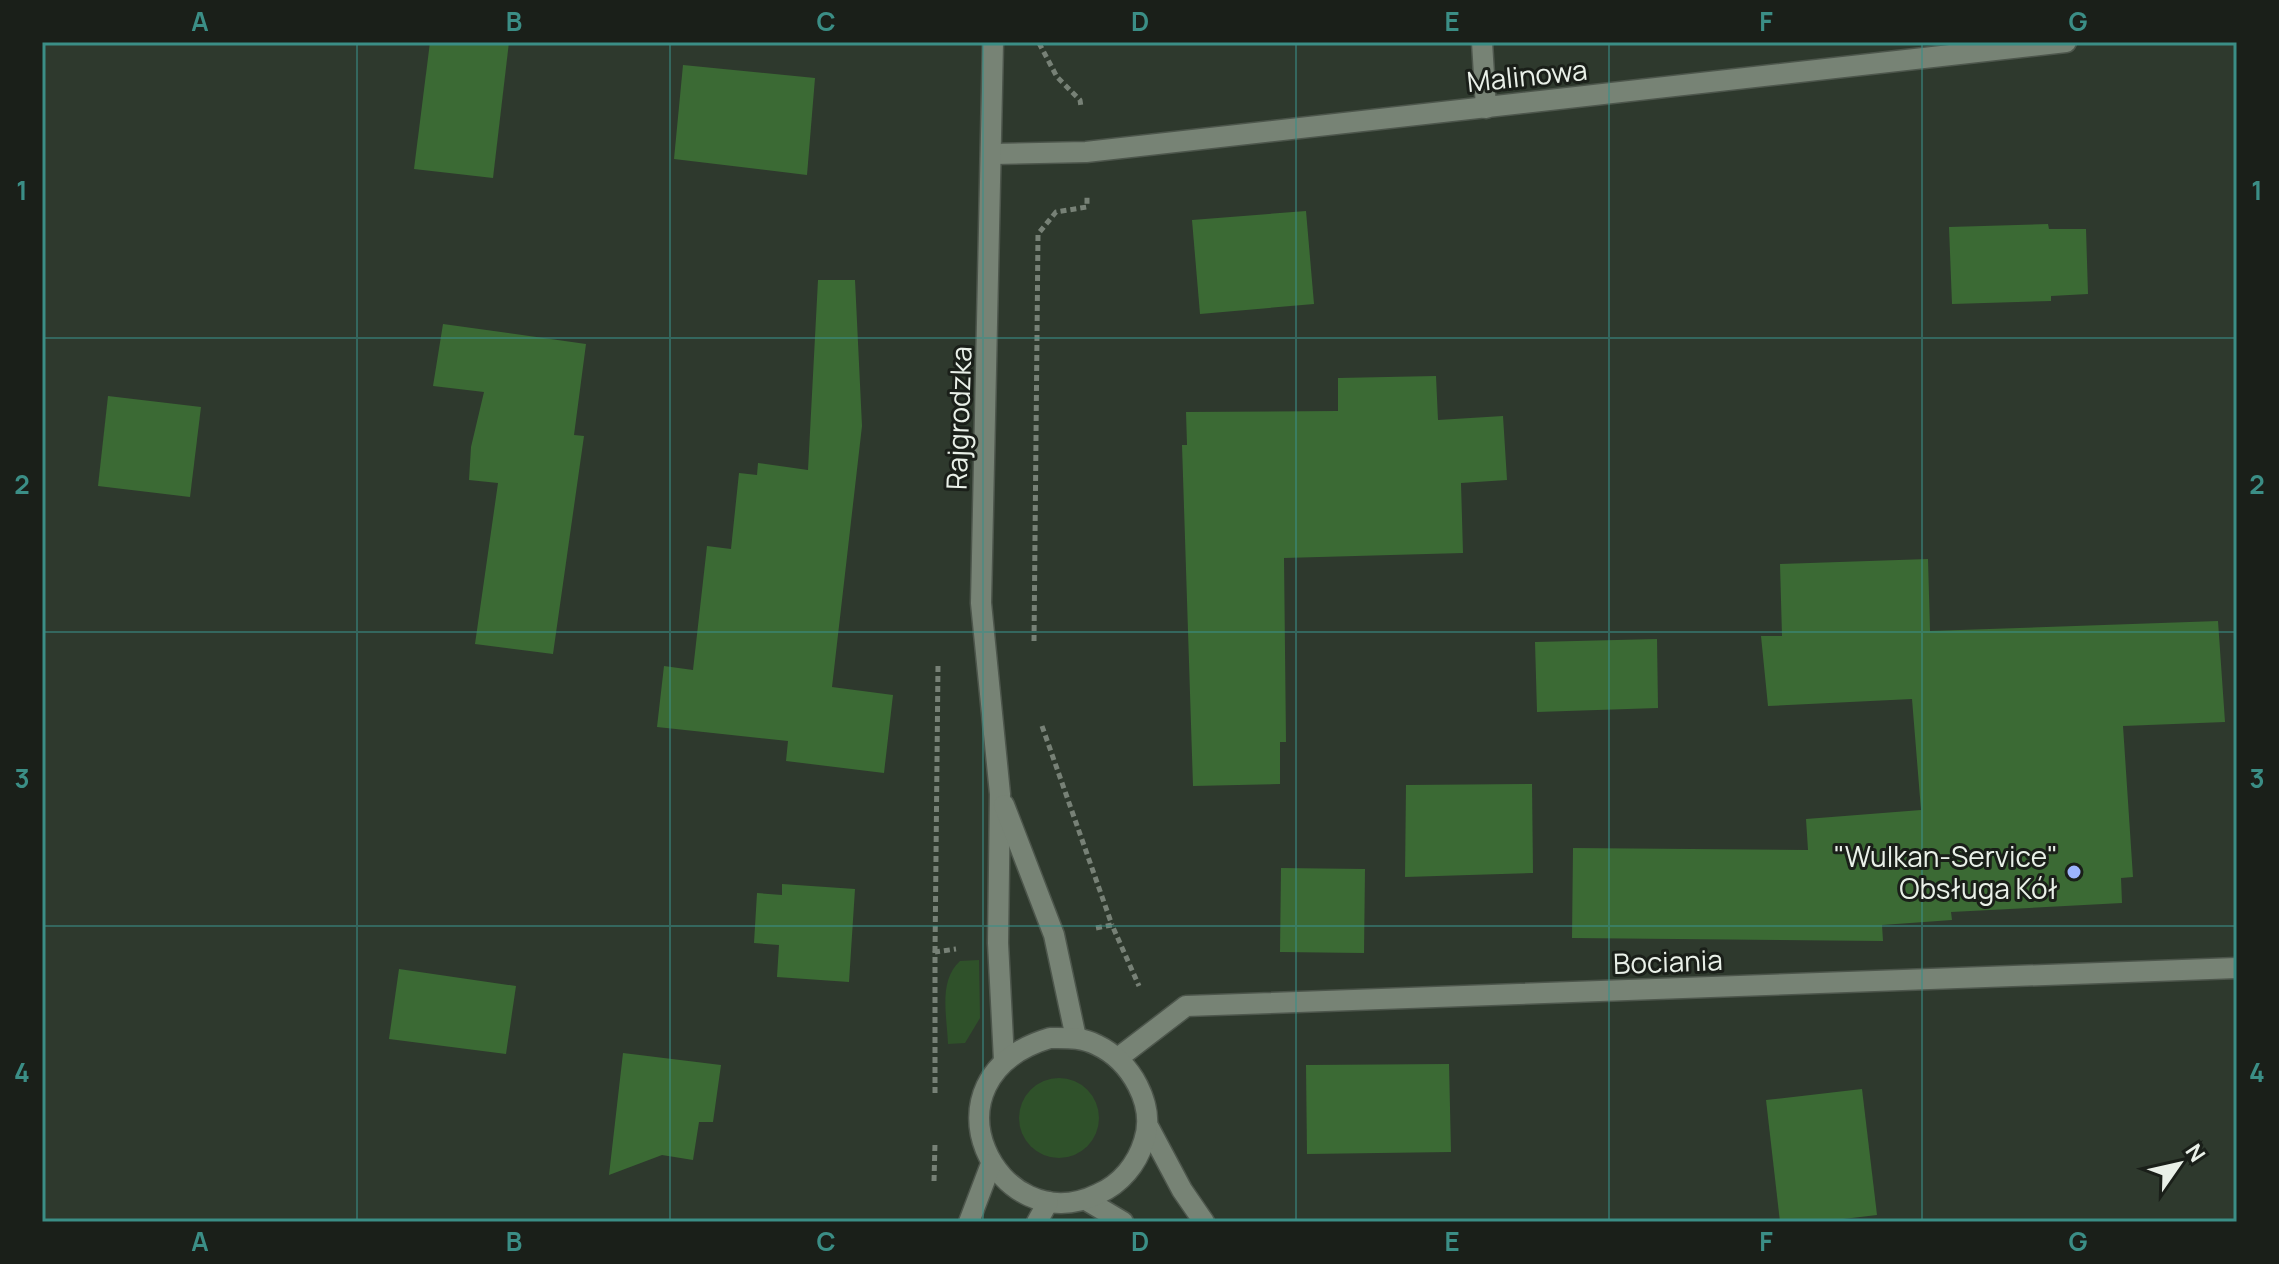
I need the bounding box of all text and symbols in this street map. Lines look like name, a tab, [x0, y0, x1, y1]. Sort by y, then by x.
text: A	[191, 3, 209, 39]
text: B	[506, 3, 522, 39]
text: C	[816, 3, 836, 39]
text: D	[1131, 3, 1149, 39]
text: E	[1444, 3, 1460, 39]
text: F	[1759, 3, 1773, 39]
text: G	[2068, 3, 2088, 39]
street label: Malinowa	[1465, 50, 1589, 100]
text: 1	[16, 172, 28, 208]
text: 1	[2251, 172, 2263, 208]
street label: Rajgrodzka	[936, 345, 980, 491]
text: 2	[14, 466, 30, 502]
text: 2	[2249, 466, 2265, 502]
text: 3	[14, 760, 30, 796]
text: 3	[2249, 760, 2265, 796]
place label: "Wulkan-Service" Obsługa Kół	[1834, 837, 2058, 907]
marker: "Wulkan-Service" Obsługa Kół	[2065, 863, 2083, 881]
street label: Bociania	[1613, 940, 1723, 982]
text: 4	[14, 1054, 30, 1090]
text: 4	[2249, 1054, 2265, 1090]
north arrow	[2139, 1124, 2219, 1204]
text: N	[2179, 1138, 2212, 1168]
text: A	[191, 1223, 209, 1259]
text: B	[506, 1223, 522, 1259]
text: C	[816, 1223, 836, 1259]
text: D	[1131, 1223, 1149, 1259]
text: E	[1444, 1223, 1460, 1259]
text: F	[1759, 1223, 1773, 1259]
text: G	[2068, 1223, 2088, 1259]

